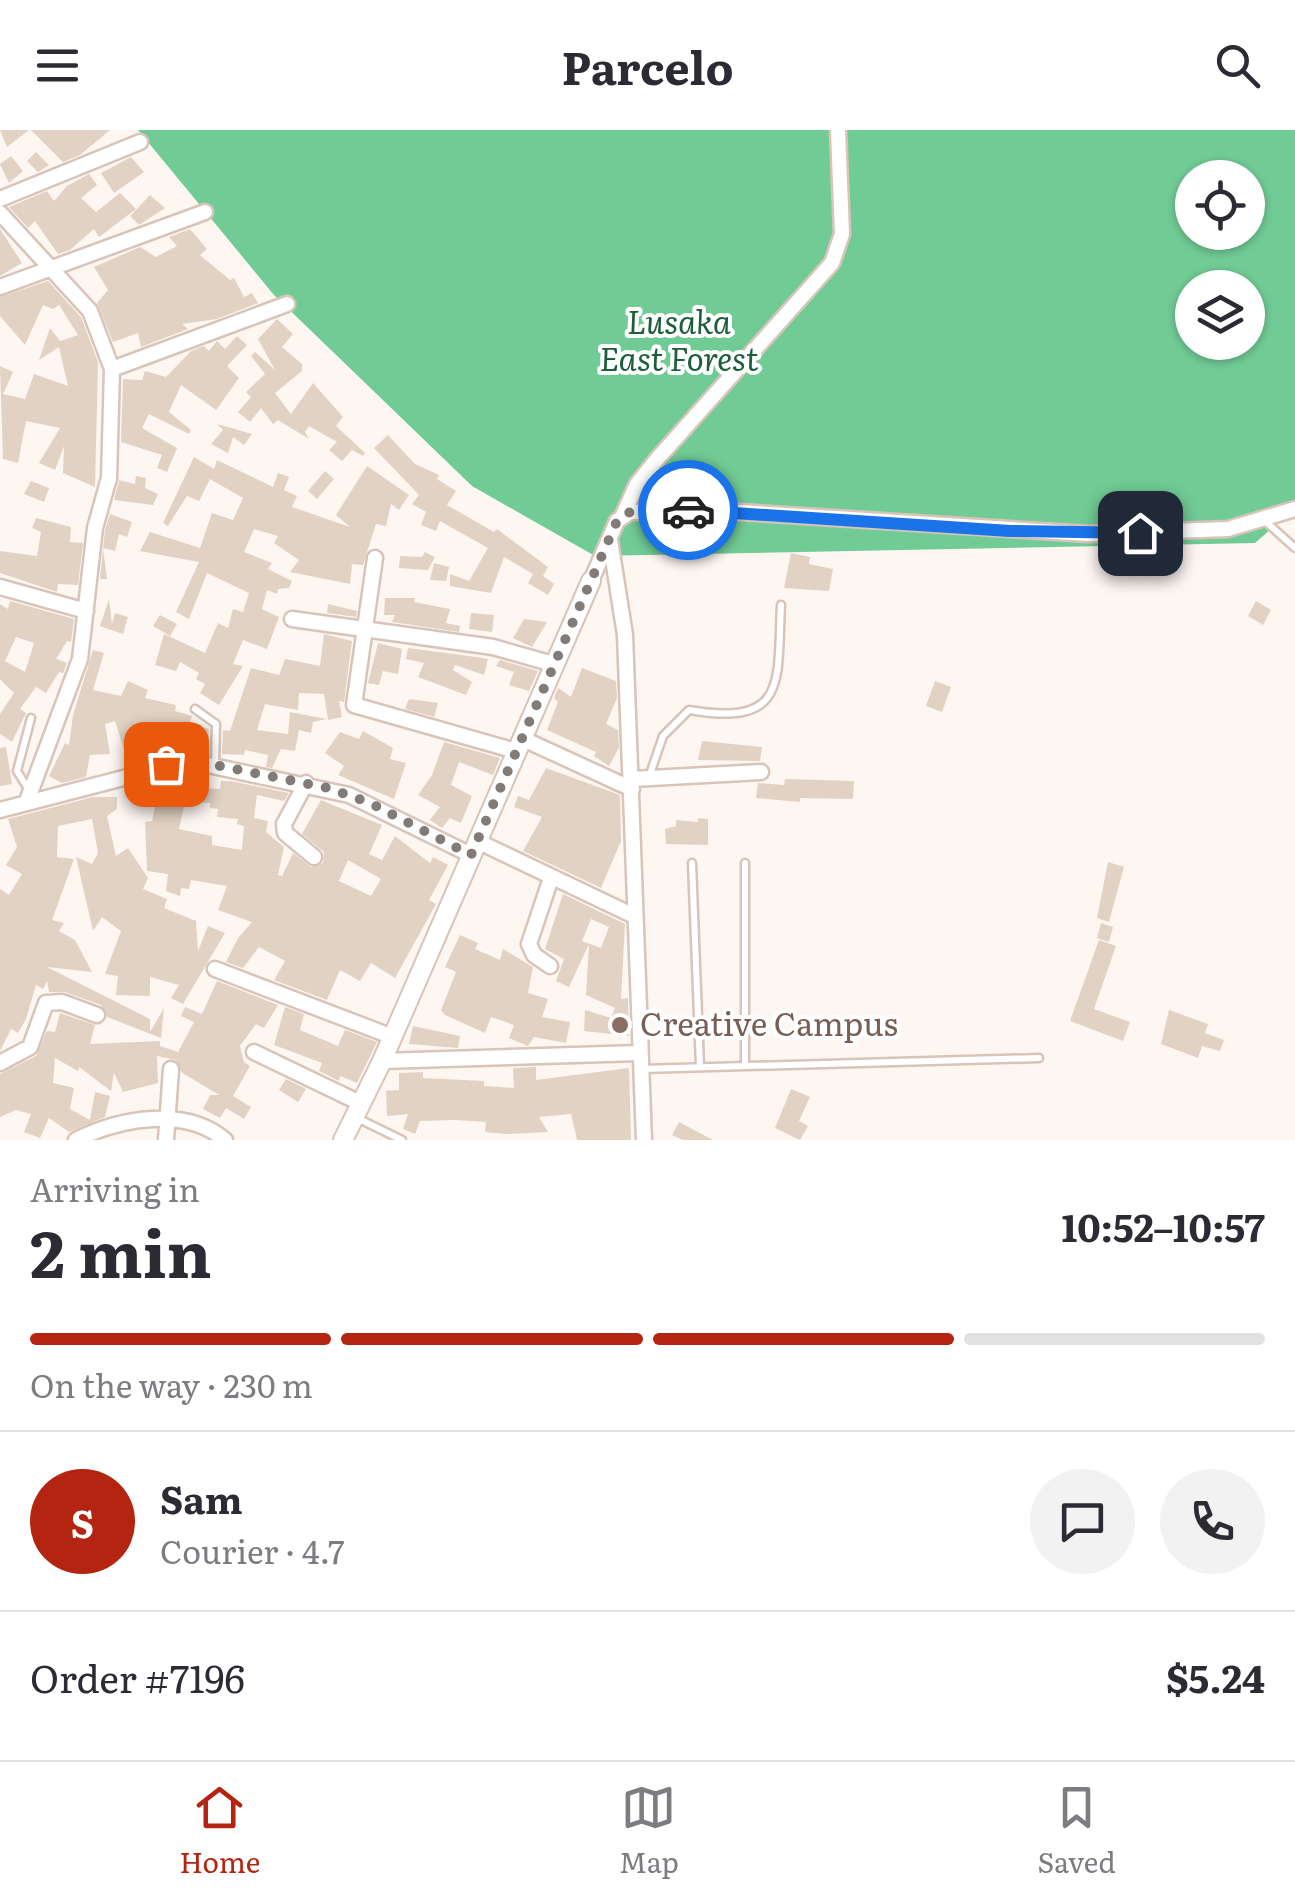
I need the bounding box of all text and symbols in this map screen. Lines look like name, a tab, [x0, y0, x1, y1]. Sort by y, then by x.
text: Parcelo	[561, 32, 734, 99]
icon: menu	[30, 38, 85, 93]
icon: search	[1210, 38, 1265, 93]
map controls	[1175, 160, 1265, 360]
button: locate	[1175, 160, 1265, 250]
button: layers	[1175, 270, 1265, 360]
park label: Lusaka East Forest	[599, 296, 759, 381]
courier	[638, 460, 738, 560]
icon: car	[661, 483, 716, 538]
pin	[1098, 491, 1183, 576]
icon: home	[1113, 506, 1168, 561]
pin	[124, 722, 209, 807]
icon: bag	[139, 737, 194, 792]
place label: Creative Campus	[640, 998, 898, 1046]
marker: Creative Campus	[609, 1014, 631, 1036]
text: Arriving in	[30, 1164, 200, 1212]
text: 10:52–10:57	[1061, 1197, 1265, 1254]
text: 2 min	[30, 1201, 212, 1298]
text: On the way · 230 m	[30, 1360, 313, 1408]
text: Sam	[160, 1469, 243, 1526]
button: chat	[1030, 1469, 1135, 1574]
button: phone	[1160, 1469, 1265, 1574]
text: S	[71, 1493, 94, 1550]
text: Courier · 4.7	[160, 1526, 345, 1574]
text: Order #7196	[30, 1648, 245, 1705]
text: $5.24	[1166, 1648, 1265, 1705]
tab: Home	[179, 1780, 260, 1882]
tab: Map	[619, 1780, 679, 1882]
tab: Saved	[1038, 1780, 1116, 1882]

